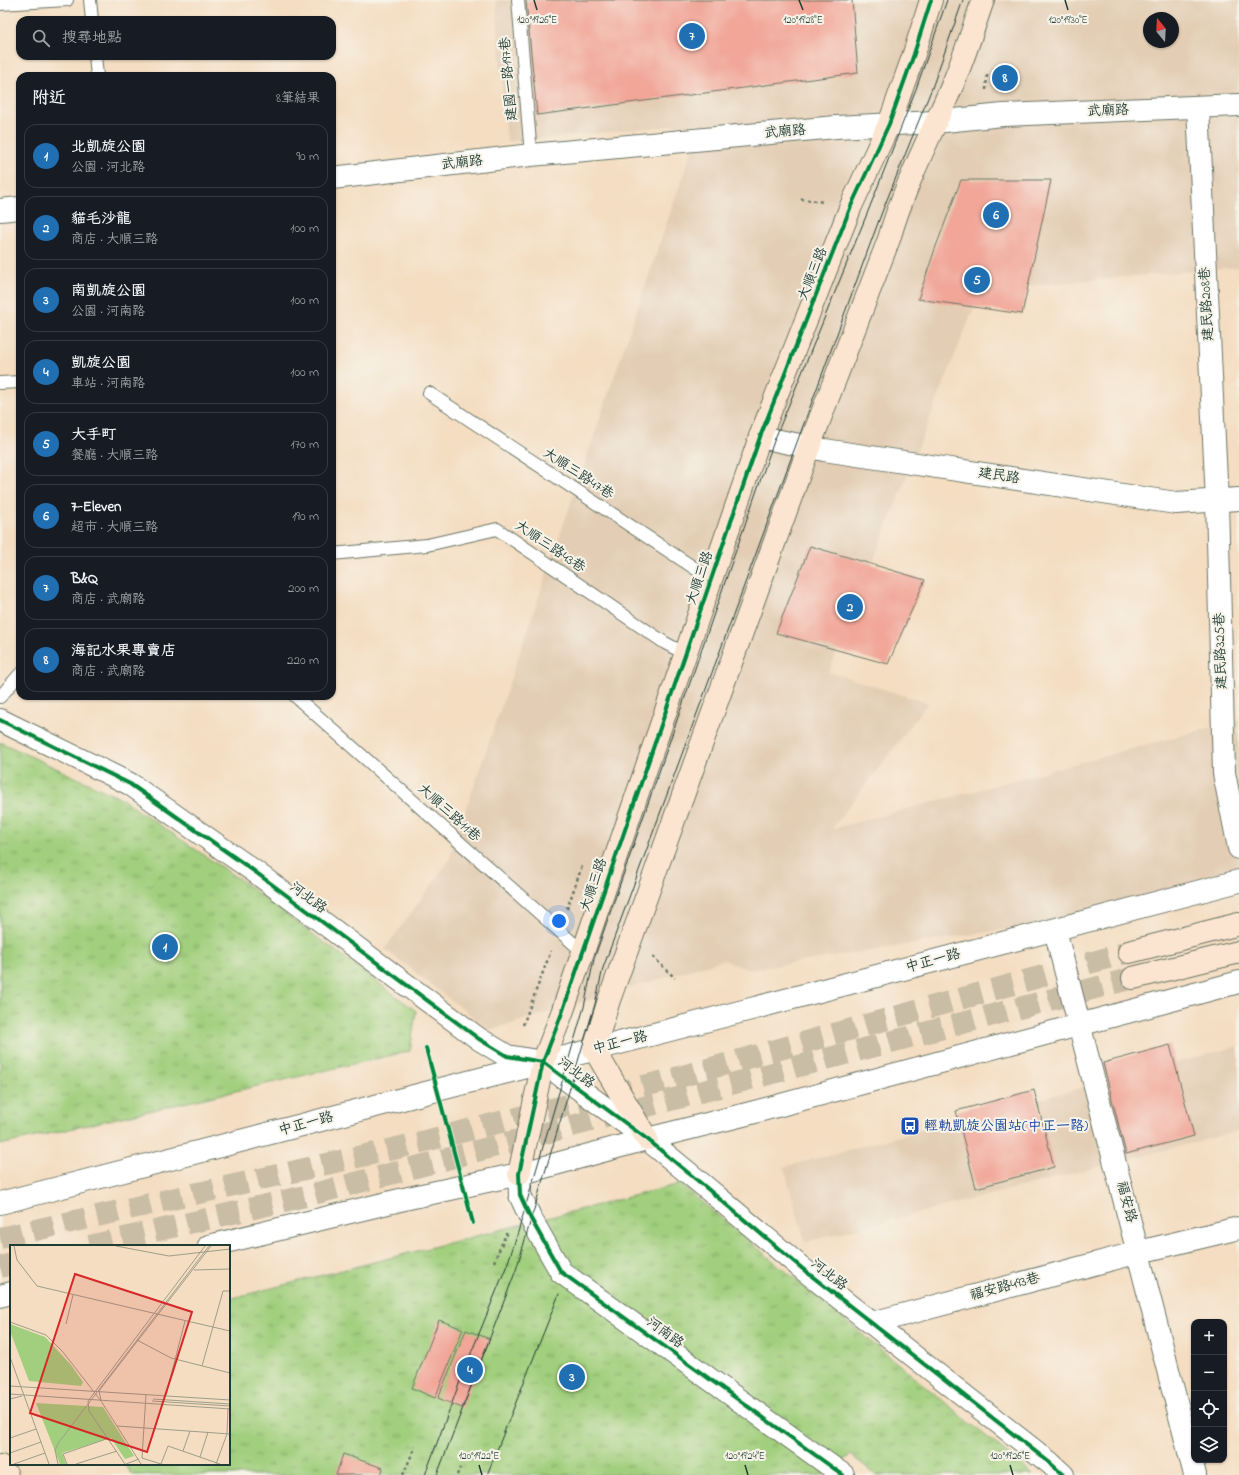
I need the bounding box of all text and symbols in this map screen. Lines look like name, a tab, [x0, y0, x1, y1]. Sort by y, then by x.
north arrow	[1143, 12, 1179, 48]
text: 120°19'26"E	[517, 13, 557, 28]
text: 120°19'28"E	[783, 13, 823, 28]
text: 120°19'30"E	[1048, 13, 1088, 28]
search box	[16, 16, 336, 60]
pin: 7	[679, 21, 705, 51]
icon: search	[30, 27, 52, 49]
text: 搜尋地點	[62, 27, 122, 49]
street label: 建國一路197巷	[495, 35, 523, 122]
pin: 8	[992, 63, 1018, 93]
text: 附近	[32, 86, 66, 111]
text: 8筆結果	[276, 89, 320, 108]
street label: 武廟路	[1087, 100, 1129, 122]
street label: 武廟路	[763, 120, 807, 144]
text: 北凱旋公園	[71, 136, 146, 158]
text: 1	[44, 147, 48, 166]
text: 90 m	[296, 147, 319, 166]
street label: 武廟路	[440, 150, 484, 176]
text: 公園 · 河北路	[71, 158, 145, 177]
pin: 6	[983, 200, 1009, 230]
text: 貓毛沙龍	[71, 208, 131, 230]
text: 2	[43, 219, 49, 238]
text: 100 m	[290, 219, 319, 238]
text: 商店 · 大順三路	[71, 230, 158, 249]
street label: 大順三路	[793, 244, 833, 304]
pin: 5	[964, 265, 990, 295]
street label: 建民路208巷	[1195, 265, 1219, 342]
text: 南凱旋公園	[71, 280, 146, 302]
text: 3	[43, 291, 49, 310]
text: 100 m	[290, 291, 319, 310]
text: 公園 · 河南路	[71, 302, 145, 321]
text: 凱旋公園	[71, 352, 131, 374]
text: 4	[43, 363, 49, 382]
text: 100 m	[290, 363, 319, 382]
text: 車站 · 河南路	[71, 374, 145, 393]
text: 大手町	[71, 424, 116, 446]
text: 5	[42, 435, 50, 454]
text: 170 m	[291, 435, 319, 454]
street label: 大順三路47巷	[538, 443, 619, 506]
text: 餐廳 · 大順三路	[71, 446, 158, 465]
street label: 建民路	[977, 462, 1021, 490]
text: 7-Eleven	[71, 496, 122, 518]
text: 6	[43, 507, 49, 526]
text: 190 m	[292, 507, 319, 526]
street label: 大順三路43巷	[510, 515, 590, 579]
text: 超市 · 大順三路	[71, 518, 158, 537]
street label: 大順三路	[681, 548, 719, 608]
text: B&Q	[71, 568, 98, 590]
text: 7	[43, 579, 49, 598]
text: 200 m	[288, 579, 319, 598]
text: 商店 · 武廟路	[71, 590, 145, 609]
pin: 2	[837, 592, 863, 622]
street label: 建民路325巷	[1209, 611, 1233, 690]
text: 海記水果專賣店	[71, 640, 176, 662]
text: 8	[44, 651, 48, 670]
text: 220 m	[287, 651, 319, 670]
text: 商店 · 武廟路	[71, 662, 145, 681]
street label: 大順三路11巷	[413, 779, 486, 848]
street label: 大順三路	[575, 855, 613, 915]
street label: 河北路	[285, 877, 331, 919]
your location	[549, 911, 569, 931]
pin: 1	[152, 932, 178, 962]
street label: 中正一路	[903, 944, 963, 978]
street label: 中正一路	[590, 1026, 650, 1060]
street label: 河北路	[553, 1052, 599, 1094]
street label: 中正一路	[276, 1107, 336, 1141]
bus stop icon: 輕軌凱旋公園站(中正一路)	[899, 1115, 921, 1137]
place label: 輕軌凱旋公園站(中正一路)	[924, 1116, 1088, 1137]
street label: 福安路	[1110, 1179, 1142, 1225]
inset map	[10, 1245, 230, 1465]
street label: 河北路	[806, 1254, 852, 1296]
street label: 福安路493巷	[968, 1267, 1043, 1306]
street label: 河南路	[642, 1312, 688, 1354]
map controls	[1191, 1319, 1227, 1463]
button: +	[1191, 1319, 1227, 1355]
pin: 4	[457, 1355, 483, 1385]
button: −	[1191, 1355, 1227, 1391]
pin: 3	[559, 1362, 585, 1392]
button: locate	[1191, 1391, 1227, 1427]
button: layers	[1191, 1427, 1227, 1463]
text: 120°19'22"E	[459, 1449, 499, 1464]
text: 120°19'24"E	[725, 1449, 765, 1464]
text: 120°19'26"E	[990, 1449, 1030, 1464]

